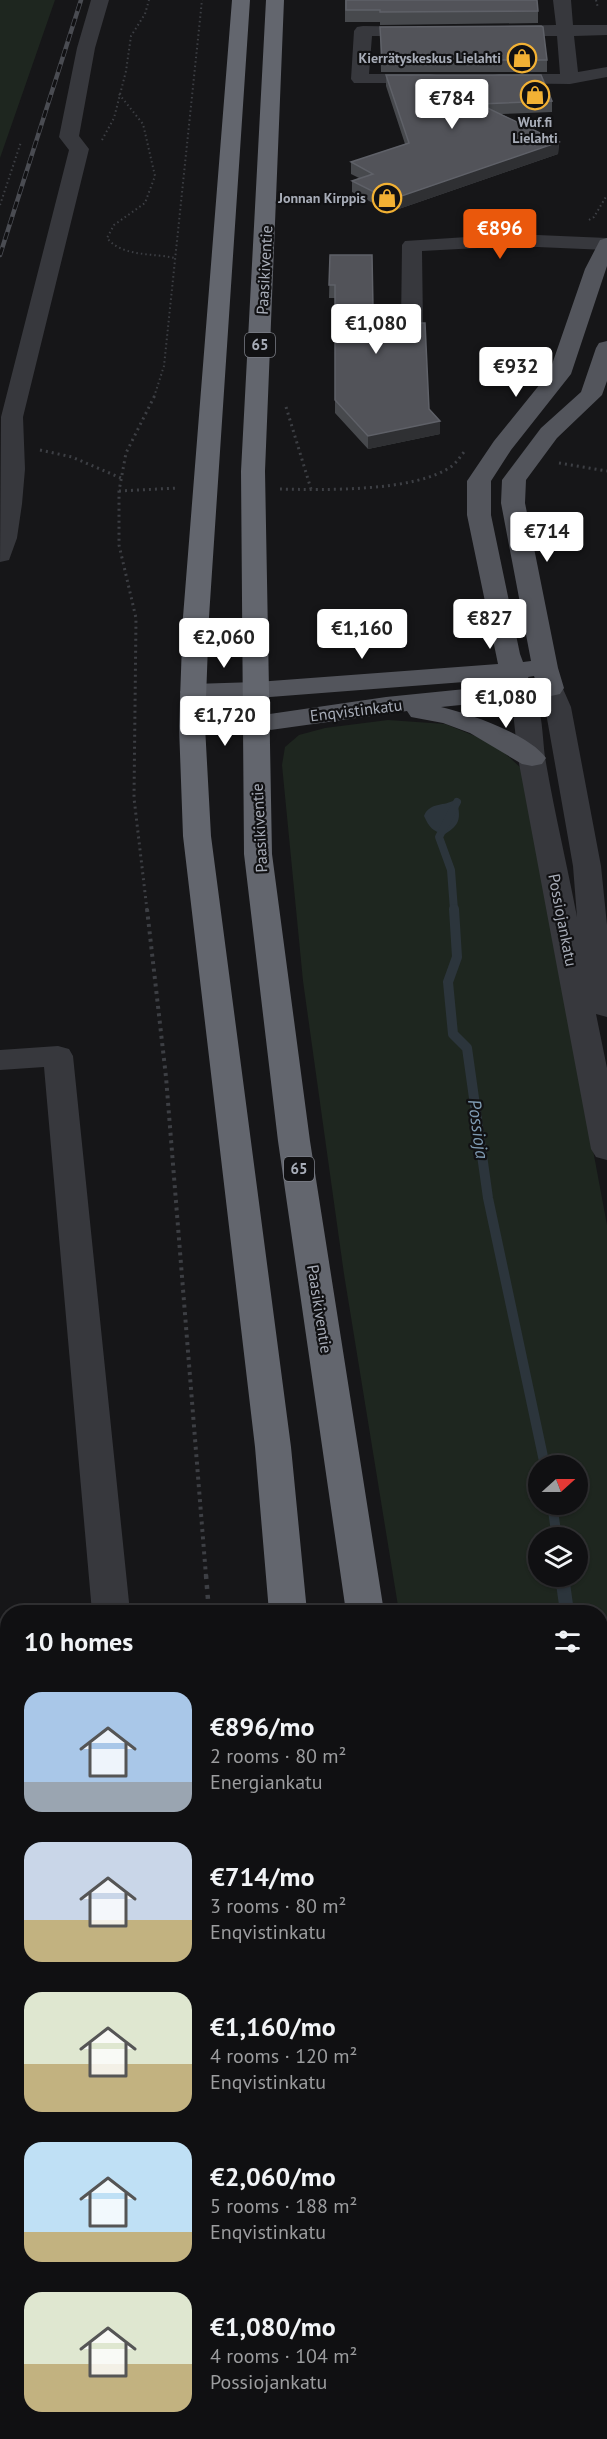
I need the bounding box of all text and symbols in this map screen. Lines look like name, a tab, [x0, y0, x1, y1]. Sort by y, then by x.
shop icon: Kierrätyskeskus Lielahti	[506, 42, 538, 74]
place label: Kierrätyskeskus Lielahti	[359, 49, 501, 67]
pin: €784	[416, 79, 488, 130]
shop icon: Wuf.fi Lielahti	[519, 79, 551, 111]
text: €784	[429, 85, 475, 111]
place label: Wuf.fi Lielahti	[512, 113, 558, 147]
shop icon: Jonnan Kirppis	[371, 182, 403, 214]
place label: Jonnan Kirppis	[277, 189, 366, 207]
pin: €896	[464, 209, 536, 260]
text: €896	[477, 215, 523, 241]
street label: Paasikiventie	[252, 225, 276, 315]
pin: €1,080	[327, 304, 425, 355]
text: €1,080	[345, 310, 407, 336]
road number: 65	[245, 333, 275, 357]
pin: €932	[480, 347, 552, 398]
text: €932	[493, 353, 539, 379]
pin: €714	[511, 512, 583, 563]
text: €714	[524, 518, 570, 544]
pin: €827	[454, 599, 526, 650]
text: €827	[467, 605, 513, 631]
pin: €1,160	[313, 609, 411, 660]
text: €1,160	[331, 615, 393, 641]
pin: €2,060	[175, 618, 273, 669]
text: €2,060	[193, 624, 255, 650]
pin: €1,080	[457, 678, 555, 729]
text: €1,080	[475, 684, 537, 710]
street label: Enqvistinkatu	[309, 694, 403, 726]
pin: €1,720	[176, 696, 274, 747]
text: €1,720	[194, 702, 256, 728]
street label: Paasikiventie	[247, 783, 271, 873]
street label: Possiojankatu	[544, 872, 582, 968]
water label: Possioja	[463, 1098, 494, 1160]
road number: 65	[284, 1157, 314, 1181]
street label: Paasikiventie	[303, 1263, 337, 1355]
north arrow	[528, 1455, 588, 1515]
map controls	[528, 1455, 588, 1587]
button: layers	[528, 1527, 588, 1587]
text: 10 homes	[24, 1625, 133, 1658]
icon: filters	[551, 1625, 584, 1658]
text: €896/mo	[210, 1710, 314, 1743]
icon: home	[72, 1716, 144, 1788]
text: 2 rooms · 80 m²	[210, 1743, 346, 1769]
text: Energiankatu	[210, 1769, 323, 1795]
text: €714/mo	[210, 1860, 314, 1893]
icon: home	[72, 1866, 144, 1938]
text: 3 rooms · 80 m²	[210, 1893, 346, 1919]
text: Enqvistinkatu	[210, 1919, 326, 1945]
text: €1,160/mo	[210, 2010, 336, 2043]
icon: home	[72, 2016, 144, 2088]
text: 4 rooms · 120 m²	[210, 2043, 357, 2069]
text: Enqvistinkatu	[210, 2069, 326, 2095]
text: €2,060/mo	[210, 2160, 336, 2193]
icon: home	[72, 2166, 144, 2238]
text: 5 rooms · 188 m²	[210, 2193, 357, 2219]
text: Enqvistinkatu	[210, 2219, 326, 2245]
text: €1,080/mo	[210, 2310, 336, 2343]
icon: home	[72, 2316, 144, 2388]
text: 4 rooms · 104 m²	[210, 2343, 357, 2369]
text: Possiojankatu	[210, 2369, 327, 2395]

